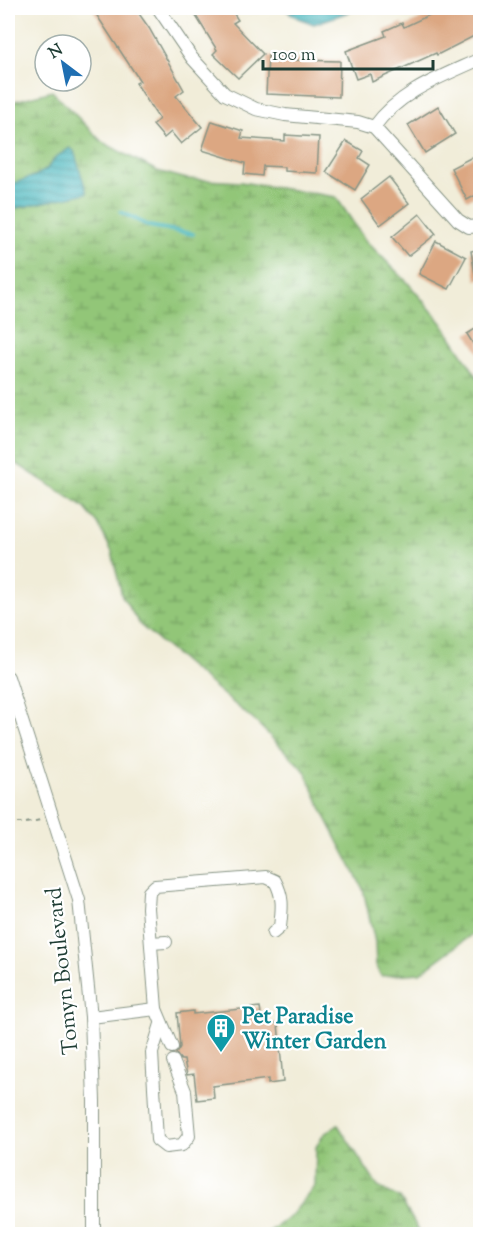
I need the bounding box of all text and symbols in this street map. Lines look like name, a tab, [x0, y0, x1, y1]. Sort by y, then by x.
north arrow	[33, 33, 93, 93]
scale bar	[263, 33, 432, 71]
text: N	[45, 39, 68, 66]
text: 100 m	[272, 43, 316, 69]
street label: Tomyn Boulevard	[39, 885, 89, 1056]
place label: Pet Paradise Winter Garden	[242, 1002, 386, 1059]
building icon: Pet Paradise Winter Garden	[205, 1012, 237, 1054]

